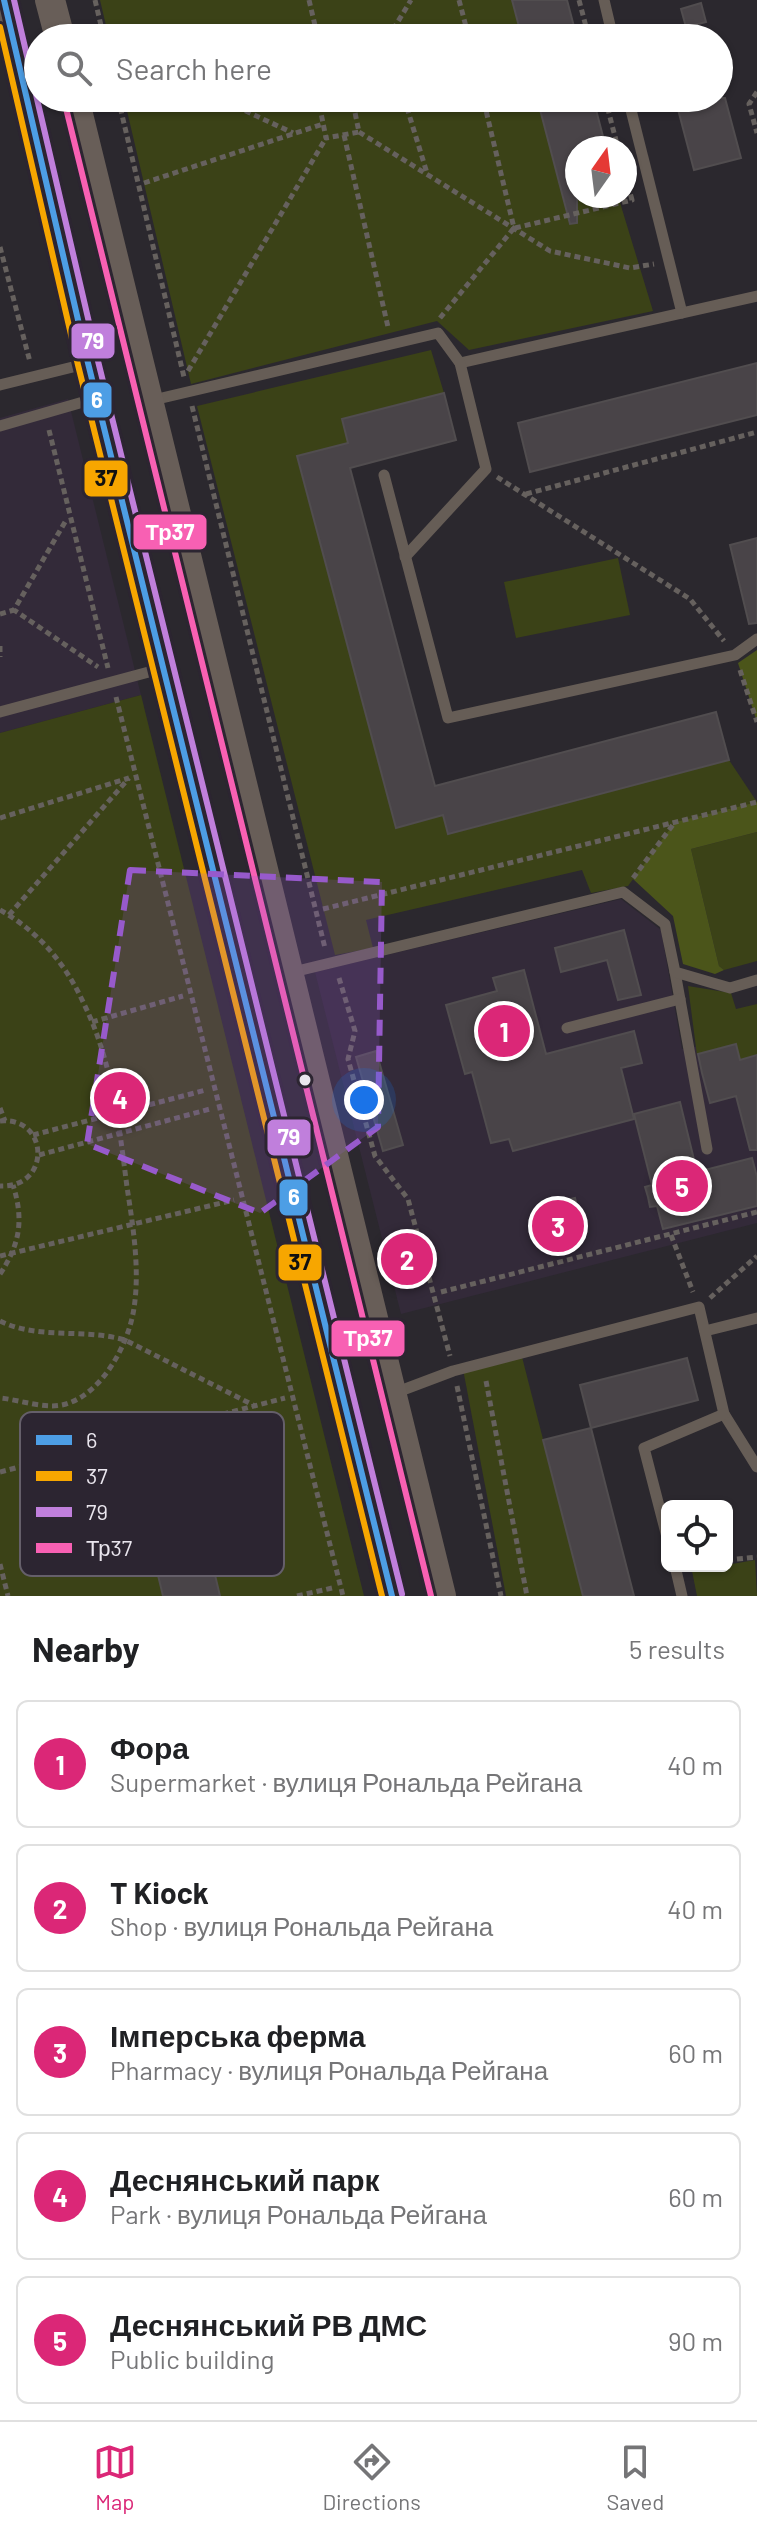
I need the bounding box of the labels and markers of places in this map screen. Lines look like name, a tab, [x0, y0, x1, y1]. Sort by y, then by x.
pin: 1	[478, 1001, 530, 1061]
pin: 4	[94, 1068, 146, 1128]
unlabelled marker	[297, 1072, 313, 1088]
pin: 5	[656, 1156, 708, 1216]
pin: 3	[532, 1196, 584, 1256]
pin: 2	[381, 1229, 433, 1289]

